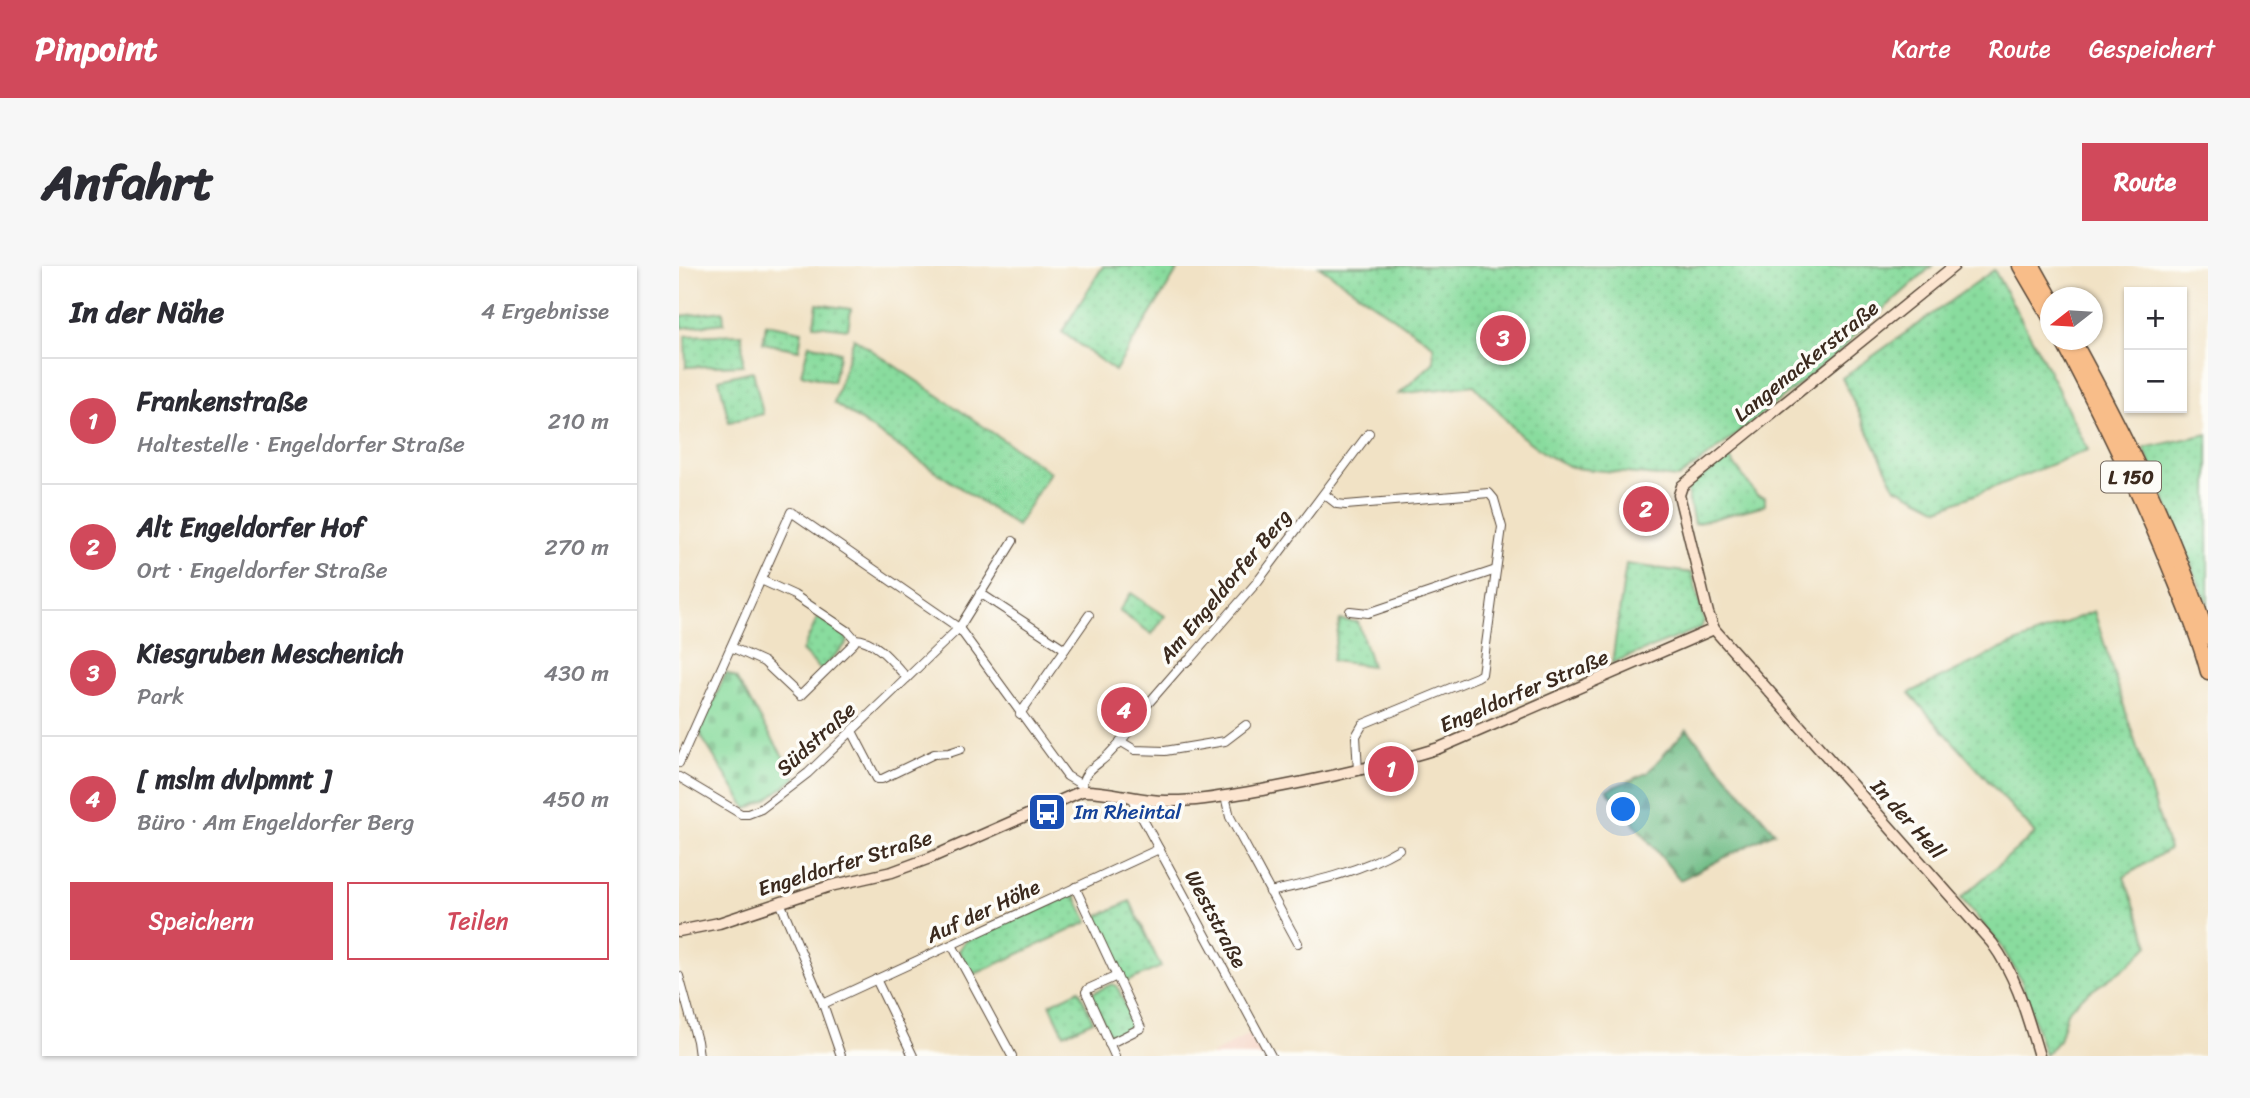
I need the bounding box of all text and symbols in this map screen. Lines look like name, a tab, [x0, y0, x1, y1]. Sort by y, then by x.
text: Pinpoint	[35, 20, 158, 78]
text: Karte	[1892, 28, 1951, 70]
text: Route	[1989, 28, 2051, 70]
text: Gespeichert	[2089, 28, 2215, 70]
text: Anfahrt	[42, 139, 214, 226]
button: Route	[2082, 143, 2208, 221]
text: In der Nähe	[70, 285, 224, 339]
north arrow	[2040, 287, 2103, 350]
map controls	[2124, 287, 2187, 413]
button: +	[2124, 287, 2187, 350]
street label: Langenackerstraße	[1725, 290, 1887, 432]
text: 4 Ergebnisse	[481, 291, 609, 332]
pin: 3	[1480, 312, 1526, 364]
button: −	[2124, 350, 2187, 413]
text: Frankenstraße	[137, 378, 308, 424]
text: 1	[88, 401, 98, 442]
text: 210 m	[548, 401, 609, 442]
text: Haltestelle · Engeldorfer Straße	[137, 424, 465, 465]
road number: L 150	[2101, 462, 2161, 492]
pin: 2	[1623, 483, 1669, 535]
street label: Am Engeldorfer Berg	[1148, 500, 1302, 673]
text: Alt Engeldorfer Hof	[137, 504, 364, 550]
text: 2	[86, 527, 100, 568]
text: 270 m	[544, 527, 609, 568]
text: Ort · Engeldorfer Straße	[137, 550, 388, 591]
text: Kiesgruben Meschenich	[137, 630, 404, 676]
street label: Engeldorfer Straße	[1433, 638, 1615, 744]
text: 3	[87, 653, 99, 694]
text: 430 m	[544, 653, 609, 694]
text: Park	[137, 676, 184, 717]
pin: 4	[1101, 684, 1147, 736]
street label: Südstraße	[767, 692, 865, 786]
pin: 1	[1368, 743, 1414, 795]
text: [ mslm dvlpmnt ]	[137, 756, 332, 802]
street label: In der Hell	[1860, 769, 1956, 869]
text: 4	[86, 779, 100, 820]
text: 450 m	[542, 779, 609, 820]
bus stop icon: Im Rheintal	[1026, 791, 1068, 833]
your location	[1606, 792, 1640, 826]
place label: Im Rheintal	[1073, 793, 1182, 831]
text: Büro · Am Engeldorfer Berg	[137, 802, 414, 843]
street label: Engeldorfer Straße	[753, 818, 937, 908]
street label: Weststraße	[1174, 863, 1258, 975]
street label: Auf der Höhe	[919, 868, 1046, 955]
button: Speichern	[70, 882, 333, 960]
button: Teilen	[347, 882, 609, 960]

